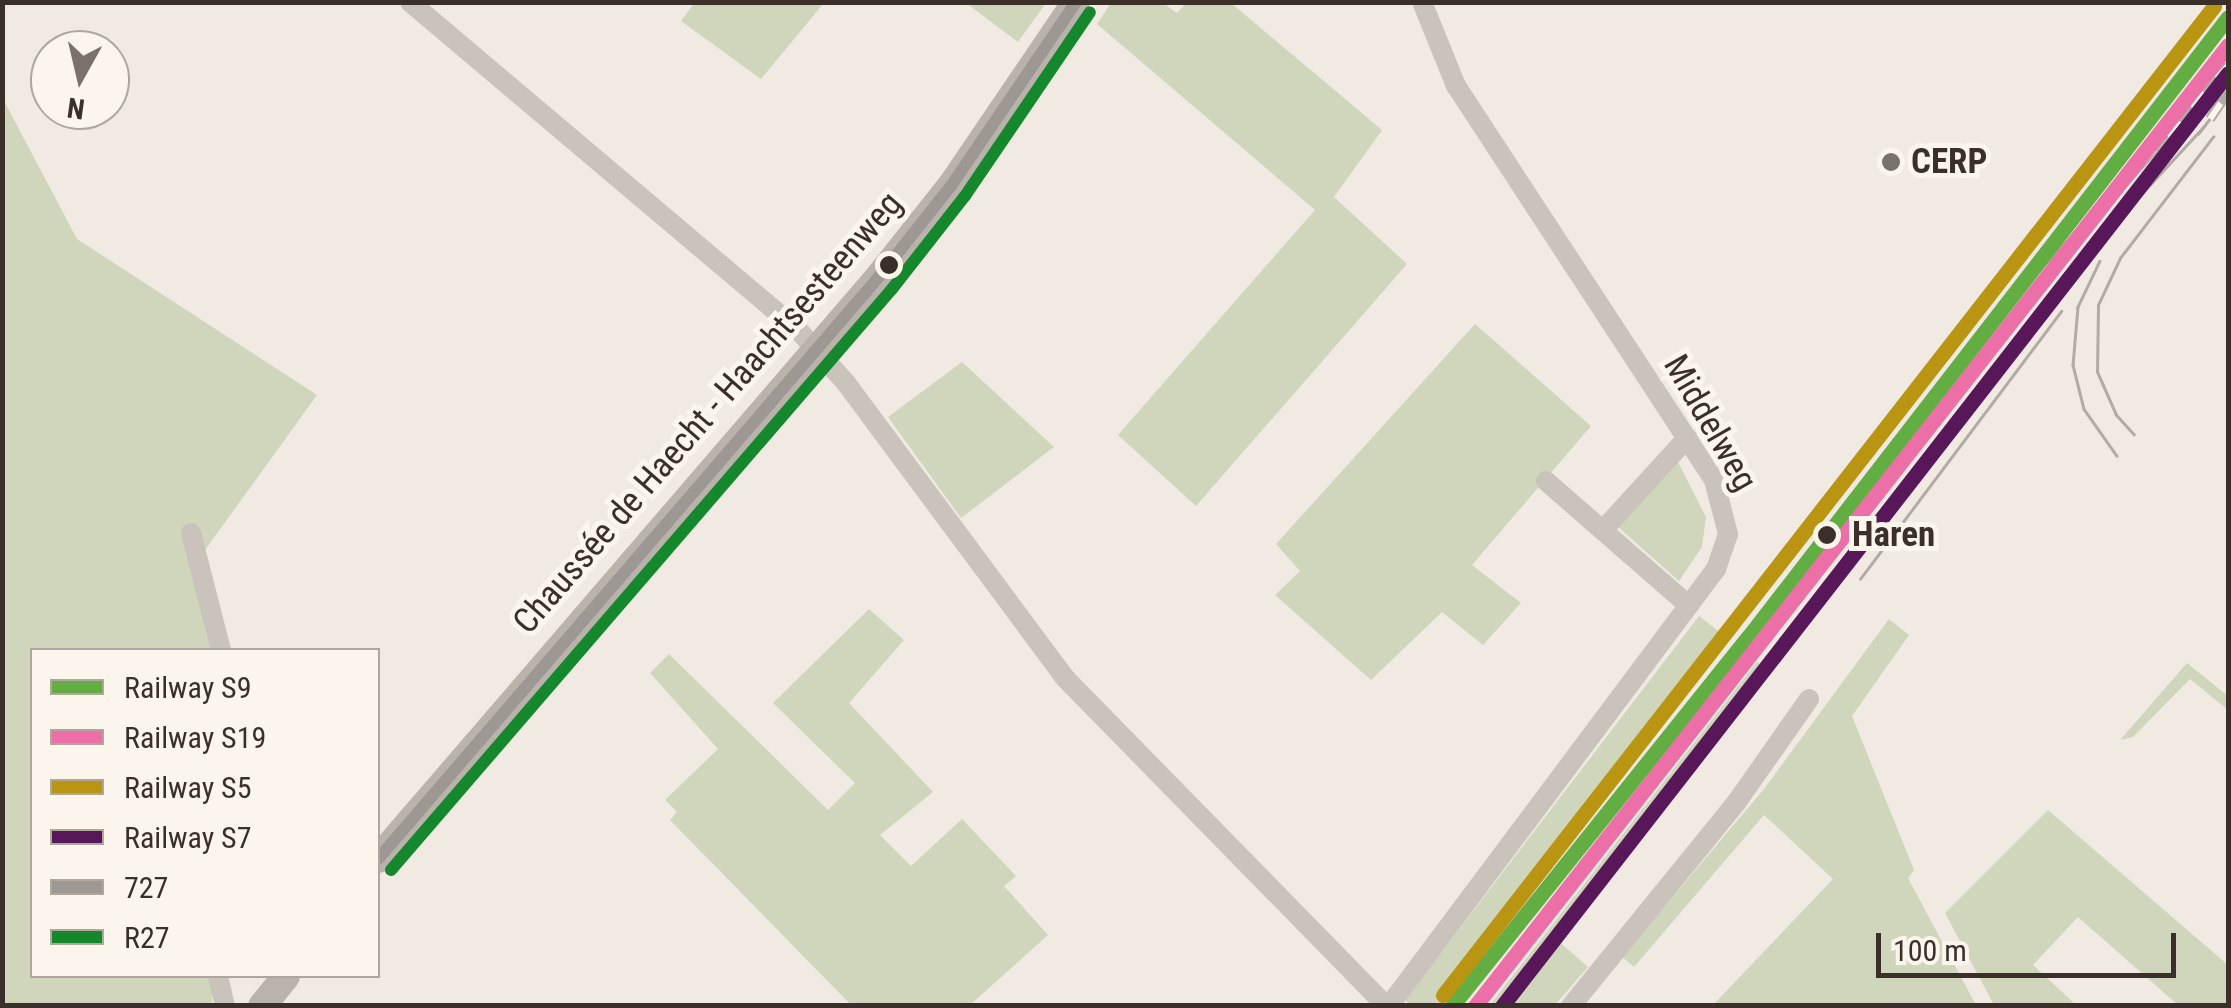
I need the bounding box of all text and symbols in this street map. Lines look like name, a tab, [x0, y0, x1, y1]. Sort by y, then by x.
north arrow	[30, 30, 130, 130]
text: N	[65, 91, 87, 126]
place label: CERP	[1911, 141, 1987, 183]
marker: CERP	[1880, 151, 1902, 173]
street label: Chaussée de Haecht - Haachtsesteenweg	[505, 184, 911, 642]
unlabelled marker	[879, 255, 899, 275]
street label: Middelweg	[1654, 348, 1766, 498]
place label: Haren	[1852, 514, 1935, 556]
marker: Haren	[1811, 519, 1843, 551]
legend	[30, 648, 380, 978]
text: Railway S9	[124, 670, 251, 705]
text: Railway S19	[124, 720, 266, 755]
text: Railway S5	[124, 770, 251, 805]
text: Railway S7	[124, 820, 251, 855]
text: 727	[124, 870, 168, 905]
scale bar	[1881, 913, 2181, 975]
text: R27	[124, 920, 170, 955]
text: 100 m	[1893, 933, 1967, 968]

